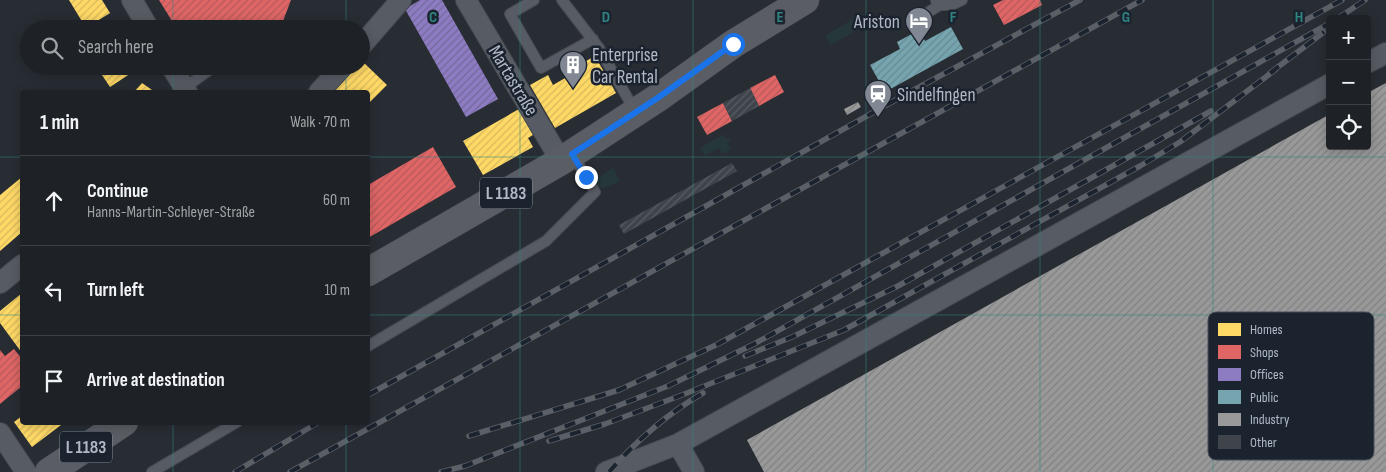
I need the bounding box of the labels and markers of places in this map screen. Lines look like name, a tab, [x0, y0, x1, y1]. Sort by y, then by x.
hotel icon: Ariston	[904, 6, 934, 45]
place label: Ariston	[853, 11, 900, 34]
place label: Enterprise Car Rental	[592, 44, 658, 89]
building icon: Enterprise Car Rental	[558, 50, 588, 89]
station icon: Sindelfingen	[863, 79, 893, 118]
place label: Sindelfingen	[897, 84, 976, 107]

